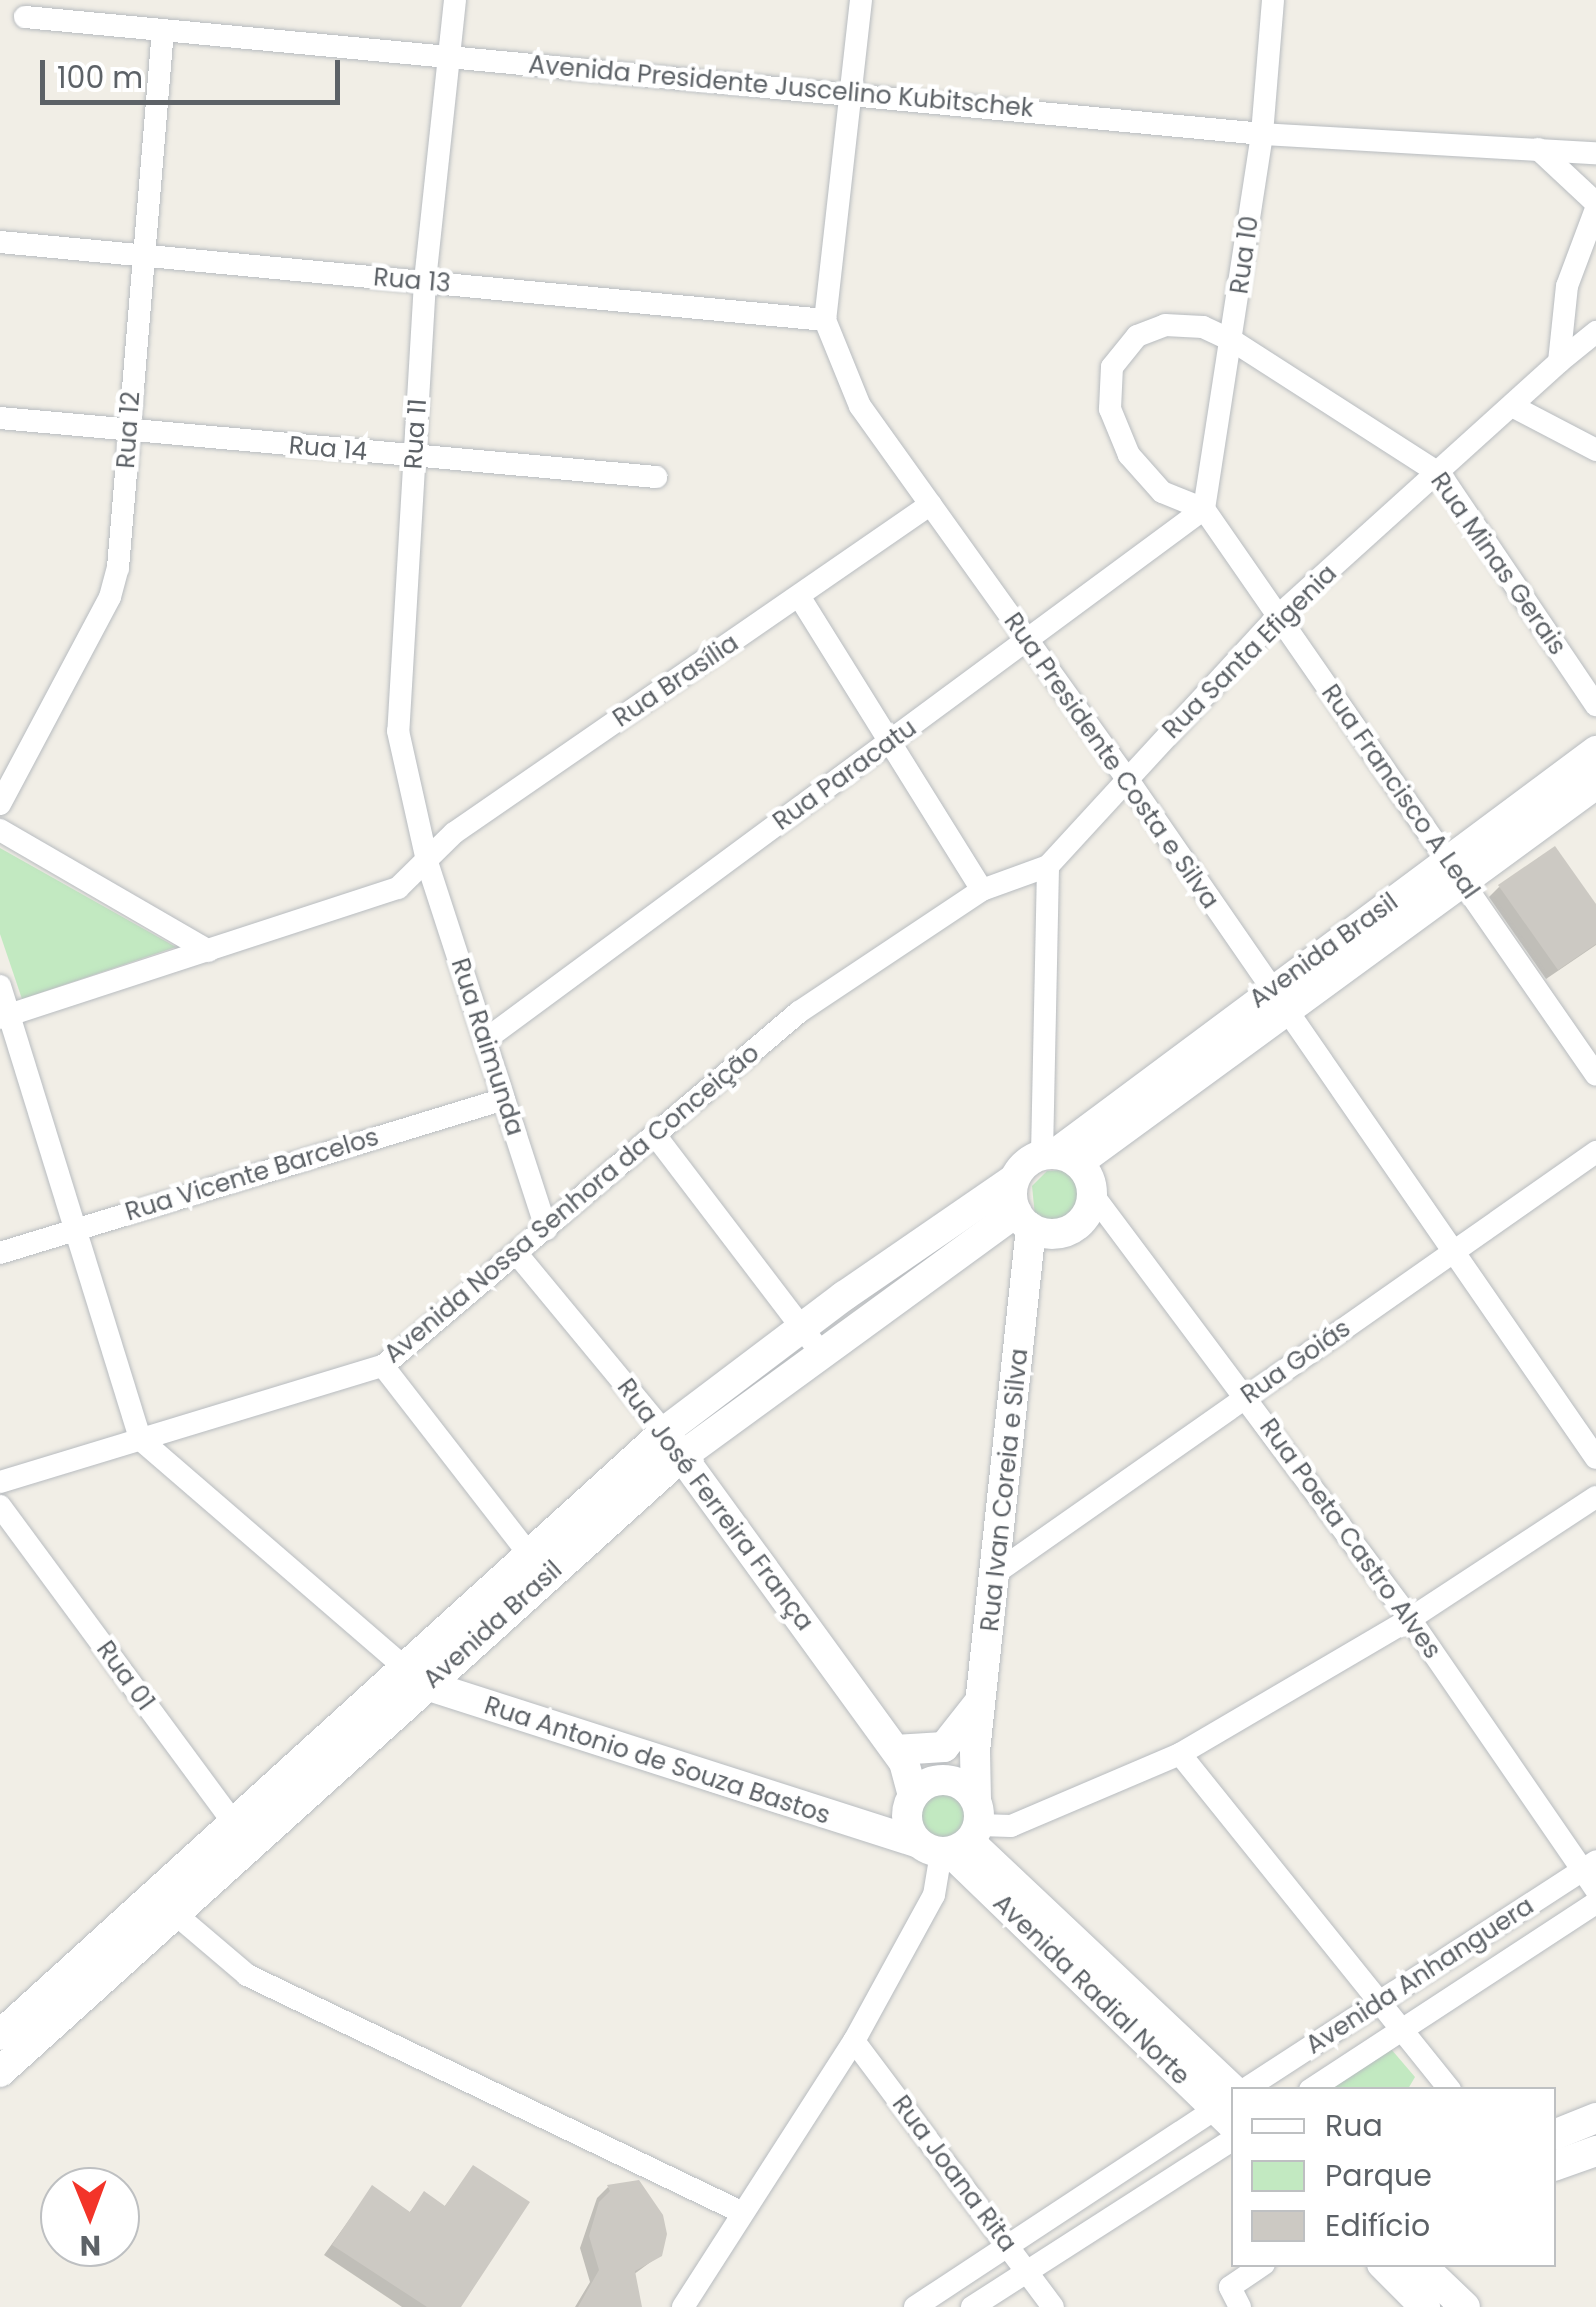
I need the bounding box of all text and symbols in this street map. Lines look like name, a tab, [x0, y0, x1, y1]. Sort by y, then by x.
scale bar	[45, 40, 345, 102]
street label: Avenida Presidente Juscelino Kubitschek	[527, 50, 1035, 124]
text: 100 m	[57, 56, 143, 99]
street label: Rua 10	[1225, 214, 1265, 296]
street label: Rua 13	[372, 263, 452, 299]
street label: Rua 12	[111, 390, 147, 470]
street label: Rua 11	[399, 398, 433, 470]
street label: Rua 14	[288, 431, 368, 467]
street label: Rua Minas Gerais	[1424, 467, 1572, 661]
street label: Rua Santa Efigenia	[1157, 559, 1343, 745]
street label: Rua Presidente Costa e Silva	[997, 607, 1225, 915]
street label: Rua Brasília	[608, 628, 744, 734]
street label: Rua Francisco A Leal	[1315, 679, 1485, 905]
street label: Rua Paracatu	[768, 713, 922, 837]
street label: Avenida Brasil	[1244, 887, 1404, 1015]
street label: Rua Raimunda	[444, 955, 530, 1139]
street label: Avenida Nossa Senhora da Conceição	[379, 1038, 765, 1370]
street label: Rua Vicente Barcelos	[122, 1122, 382, 1228]
street label: Rua Goiás	[1236, 1313, 1356, 1411]
street label: Rua Ivan Coreia e Silva	[975, 1347, 1035, 1633]
street label: Rua José Ferreira França	[611, 1373, 819, 1637]
street label: Rua Poeta Castro Alves	[1253, 1413, 1447, 1665]
street label: Avenida Brasil	[418, 1555, 568, 1695]
street label: Rua 01	[90, 1635, 160, 1717]
street label: Rua Antonio de Souza Bastos	[480, 1691, 834, 1831]
street label: Avenida Radial Norte	[987, 1888, 1195, 2092]
street label: Avenida Anhanguera	[1301, 1891, 1539, 2061]
legend	[1231, 2087, 1556, 2267]
street label: Rua Joana Rita	[885, 2090, 1023, 2258]
text: Rua	[1325, 2104, 1383, 2147]
text: Parque	[1325, 2154, 1432, 2197]
north arrow	[40, 2167, 140, 2267]
text: Edifício	[1325, 2204, 1430, 2247]
text: N	[80, 2226, 101, 2265]

